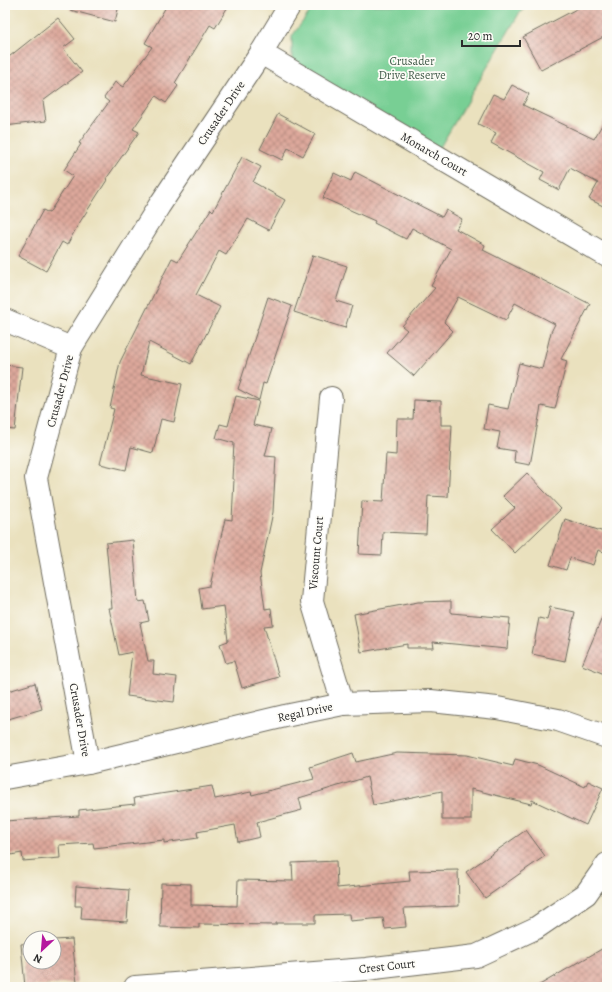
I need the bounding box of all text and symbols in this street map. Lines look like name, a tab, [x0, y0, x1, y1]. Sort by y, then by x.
scale bar	[462, 22, 520, 48]
text: 20 m	[468, 28, 492, 44]
park label: Crusader Drive Reserve	[378, 53, 446, 83]
street label: Crusader Drive	[194, 78, 248, 148]
street label: Monarch Court	[398, 128, 470, 180]
street label: Crusader Drive	[43, 353, 77, 429]
street label: Viscount Court	[305, 516, 327, 591]
street label: Crusader Drive	[66, 682, 94, 758]
street label: Regal Drive	[276, 698, 334, 726]
north arrow	[22, 930, 62, 970]
text: N	[31, 950, 45, 967]
street label: Crest Court	[358, 955, 416, 977]

